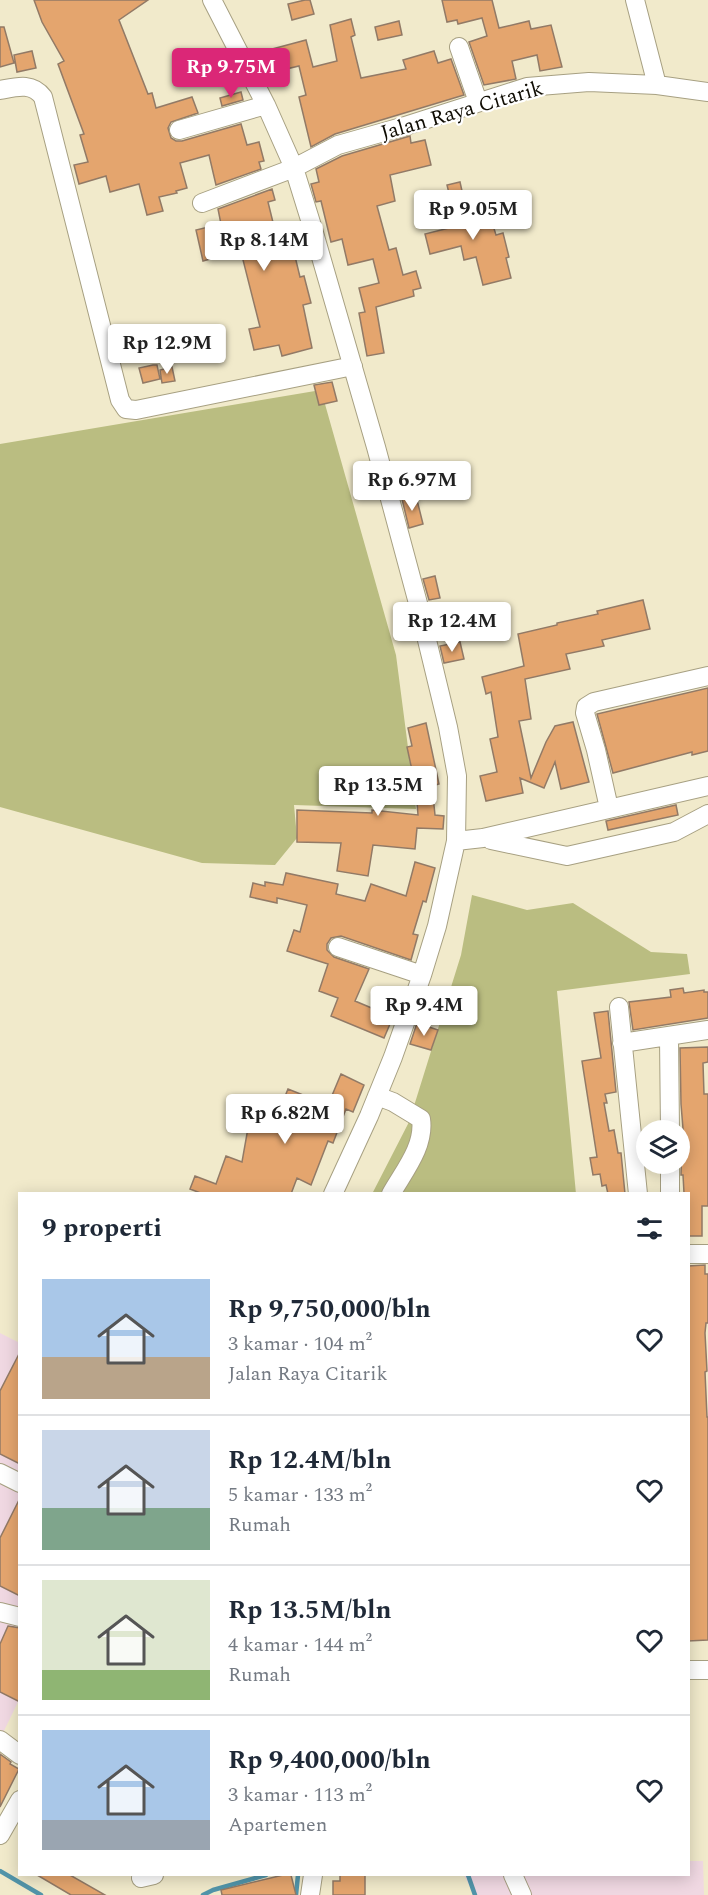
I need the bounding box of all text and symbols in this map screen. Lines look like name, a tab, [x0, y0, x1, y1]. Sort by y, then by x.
pin: Rp 9.75M	[169, 48, 293, 99]
text: Rp 9.75M	[186, 52, 276, 82]
street label: Jalan Raya Citarik	[377, 72, 547, 149]
pin: Rp 9.05M	[411, 190, 535, 241]
text: Rp 9.05M	[428, 194, 518, 224]
pin: Rp 8.14M	[202, 221, 326, 272]
text: Rp 8.14M	[219, 225, 309, 255]
pin: Rp 12.9M	[105, 324, 229, 375]
text: Rp 12.9M	[122, 328, 212, 358]
pin: Rp 6.97M	[350, 461, 474, 512]
text: Rp 6.97M	[367, 465, 457, 495]
pin: Rp 12.4M	[390, 602, 514, 653]
text: Rp 12.4M	[407, 606, 497, 636]
pin: Rp 13.5M	[316, 766, 440, 817]
text: Rp 13.5M	[333, 770, 423, 800]
pin: Rp 9.4M	[369, 986, 479, 1037]
text: Rp 9.4M	[384, 990, 464, 1020]
pin: Rp 6.82M	[223, 1094, 347, 1145]
text: Rp 6.82M	[240, 1098, 330, 1128]
map controls	[636, 1120, 690, 1174]
button: layers	[636, 1120, 690, 1174]
text: 9 properti	[42, 1208, 162, 1248]
icon: filters	[633, 1212, 666, 1245]
text: Rp 9,750,000/bln	[228, 1289, 431, 1329]
icon: home	[90, 1303, 162, 1375]
icon: heart	[633, 1323, 666, 1356]
text: 3 kamar · 104 m²	[228, 1329, 372, 1359]
text: Jalan Raya Citarik	[228, 1359, 388, 1389]
text: Rp 12.4M/bln	[228, 1440, 392, 1480]
icon: home	[90, 1454, 162, 1526]
icon: heart	[633, 1474, 666, 1507]
text: 5 kamar · 133 m²	[228, 1480, 372, 1510]
text: Rumah	[228, 1510, 291, 1540]
text: Rp 13.5M/bln	[228, 1590, 392, 1630]
icon: home	[90, 1604, 162, 1676]
icon: heart	[633, 1624, 666, 1657]
text: 4 kamar · 144 m²	[228, 1630, 372, 1660]
text: Rumah	[228, 1660, 291, 1690]
text: Rp 9,400,000/bln	[228, 1740, 431, 1780]
icon: home	[90, 1754, 162, 1826]
icon: heart	[633, 1774, 666, 1807]
text: 3 kamar · 113 m²	[228, 1780, 372, 1810]
text: Apartemen	[228, 1810, 327, 1840]

